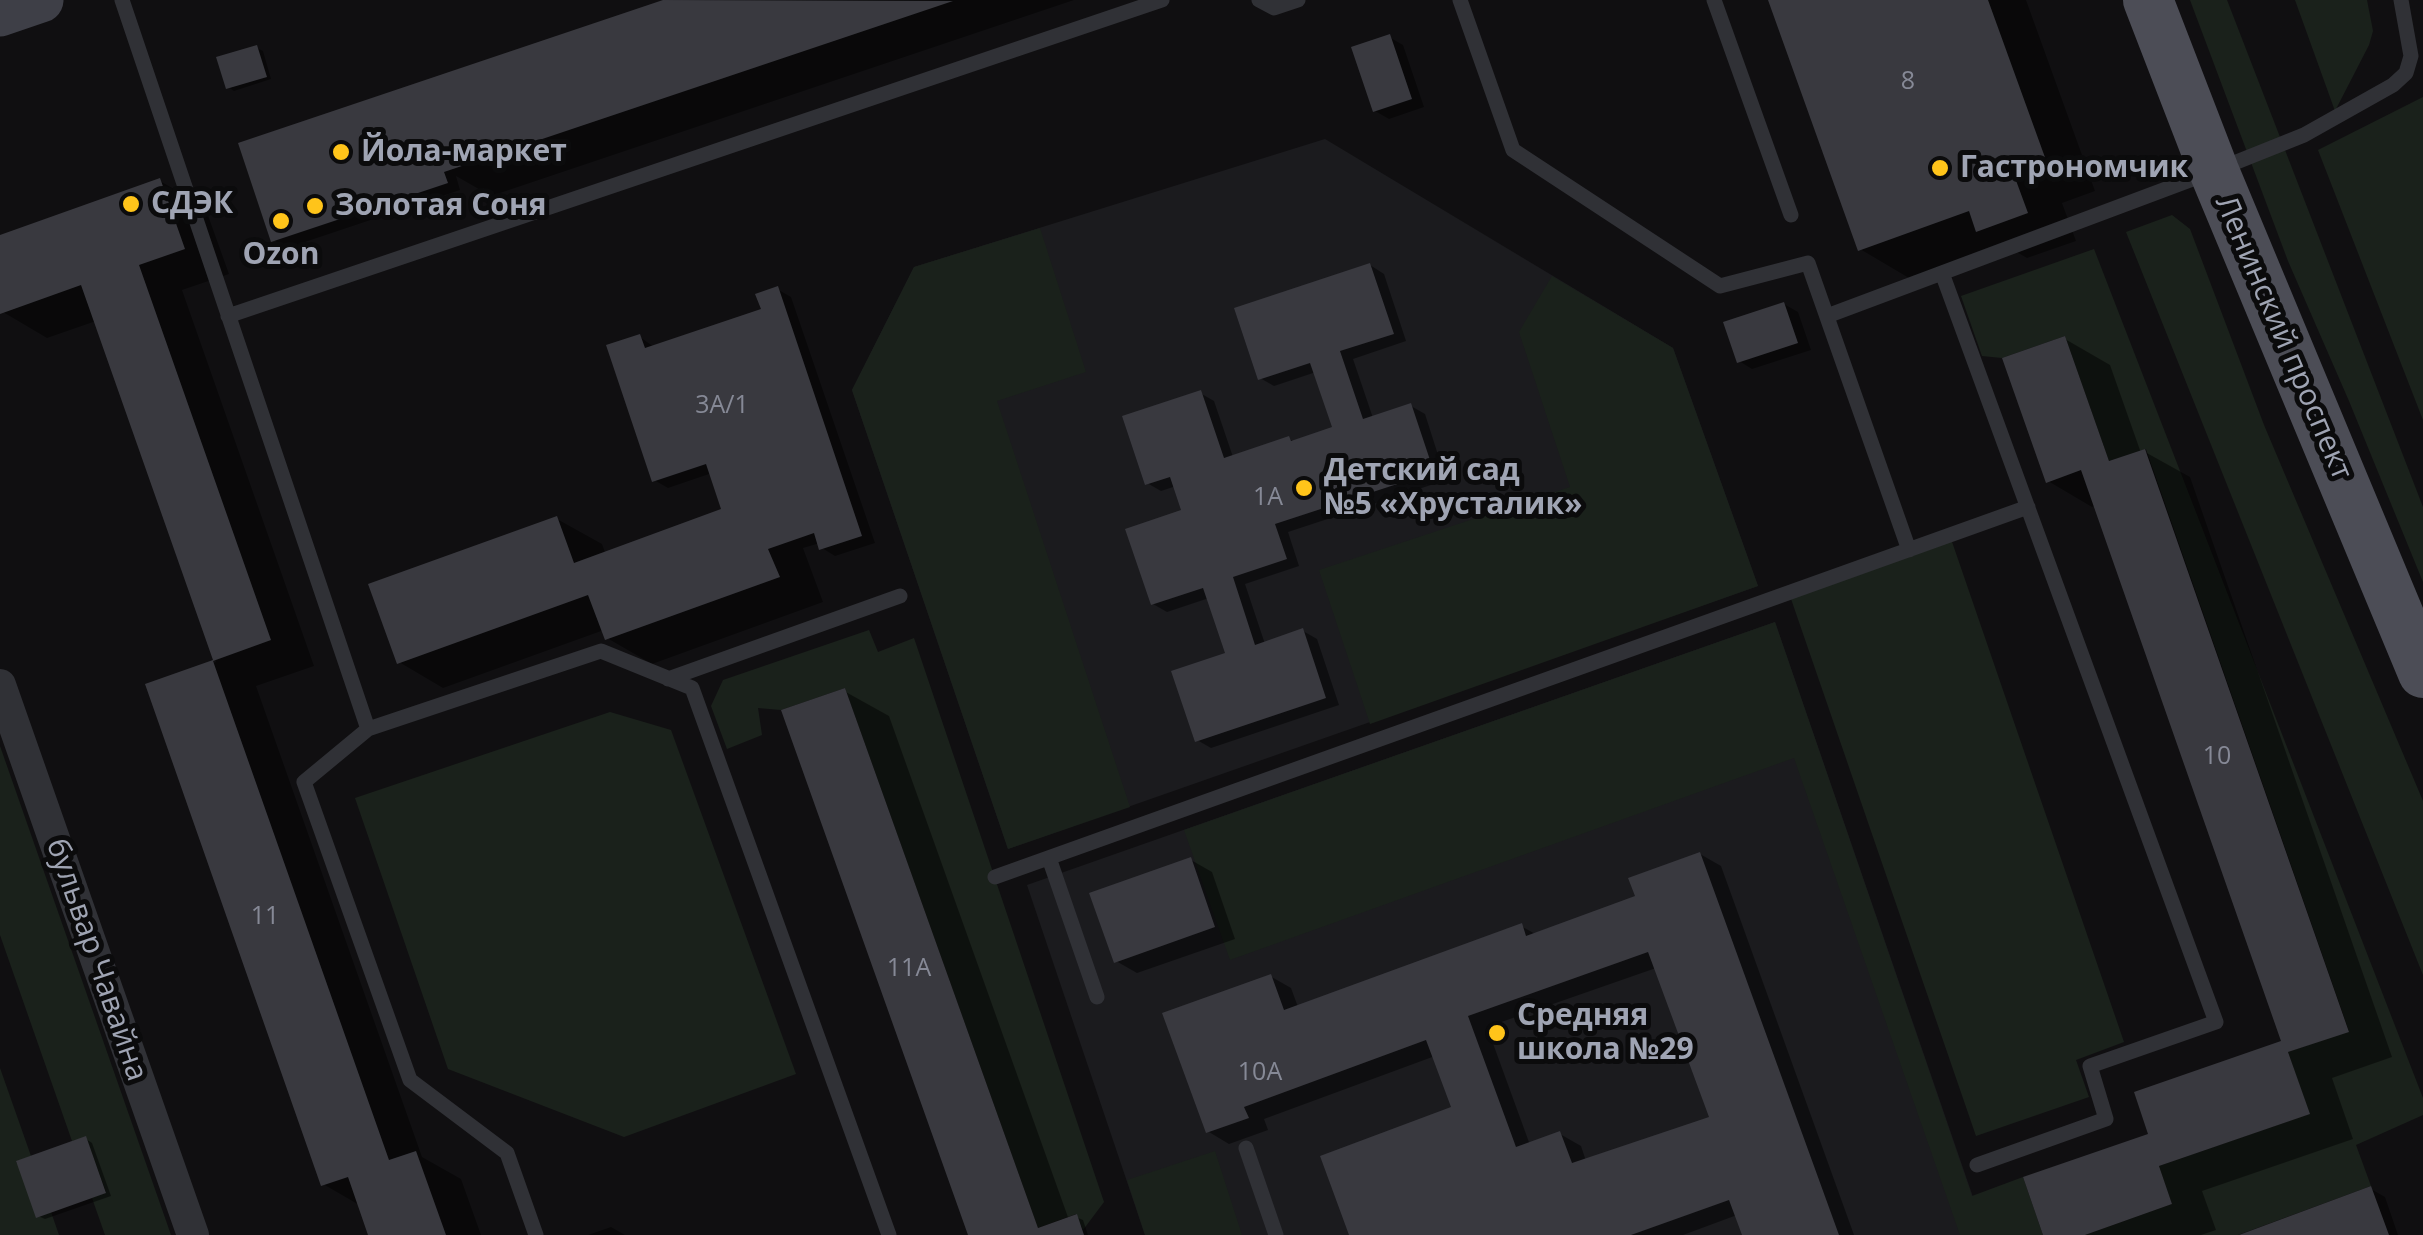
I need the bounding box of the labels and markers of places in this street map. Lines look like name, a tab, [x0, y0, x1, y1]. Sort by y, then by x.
place label: Йола-маркет	[361, 134, 567, 170]
marker: Йола-маркет	[330, 141, 352, 163]
place label: Гастрономчик	[1960, 150, 2188, 186]
marker: Гастрономчик	[1929, 157, 1951, 179]
place label: СДЭК	[151, 186, 233, 222]
place label: Золотая Соня	[335, 188, 547, 224]
marker: СДЭК	[120, 193, 142, 215]
marker: Золотая Соня	[304, 195, 326, 217]
marker: Ozon	[270, 210, 292, 232]
place label: Ozon	[243, 237, 319, 273]
place label: Детский сад №5 «Хрусталик»	[1324, 453, 1582, 524]
marker: Детский сад №5 «Хрусталик»	[1293, 477, 1315, 499]
place label: Средняя школа №29	[1517, 998, 1694, 1068]
marker: Средняя школа №29	[1486, 1022, 1508, 1044]

